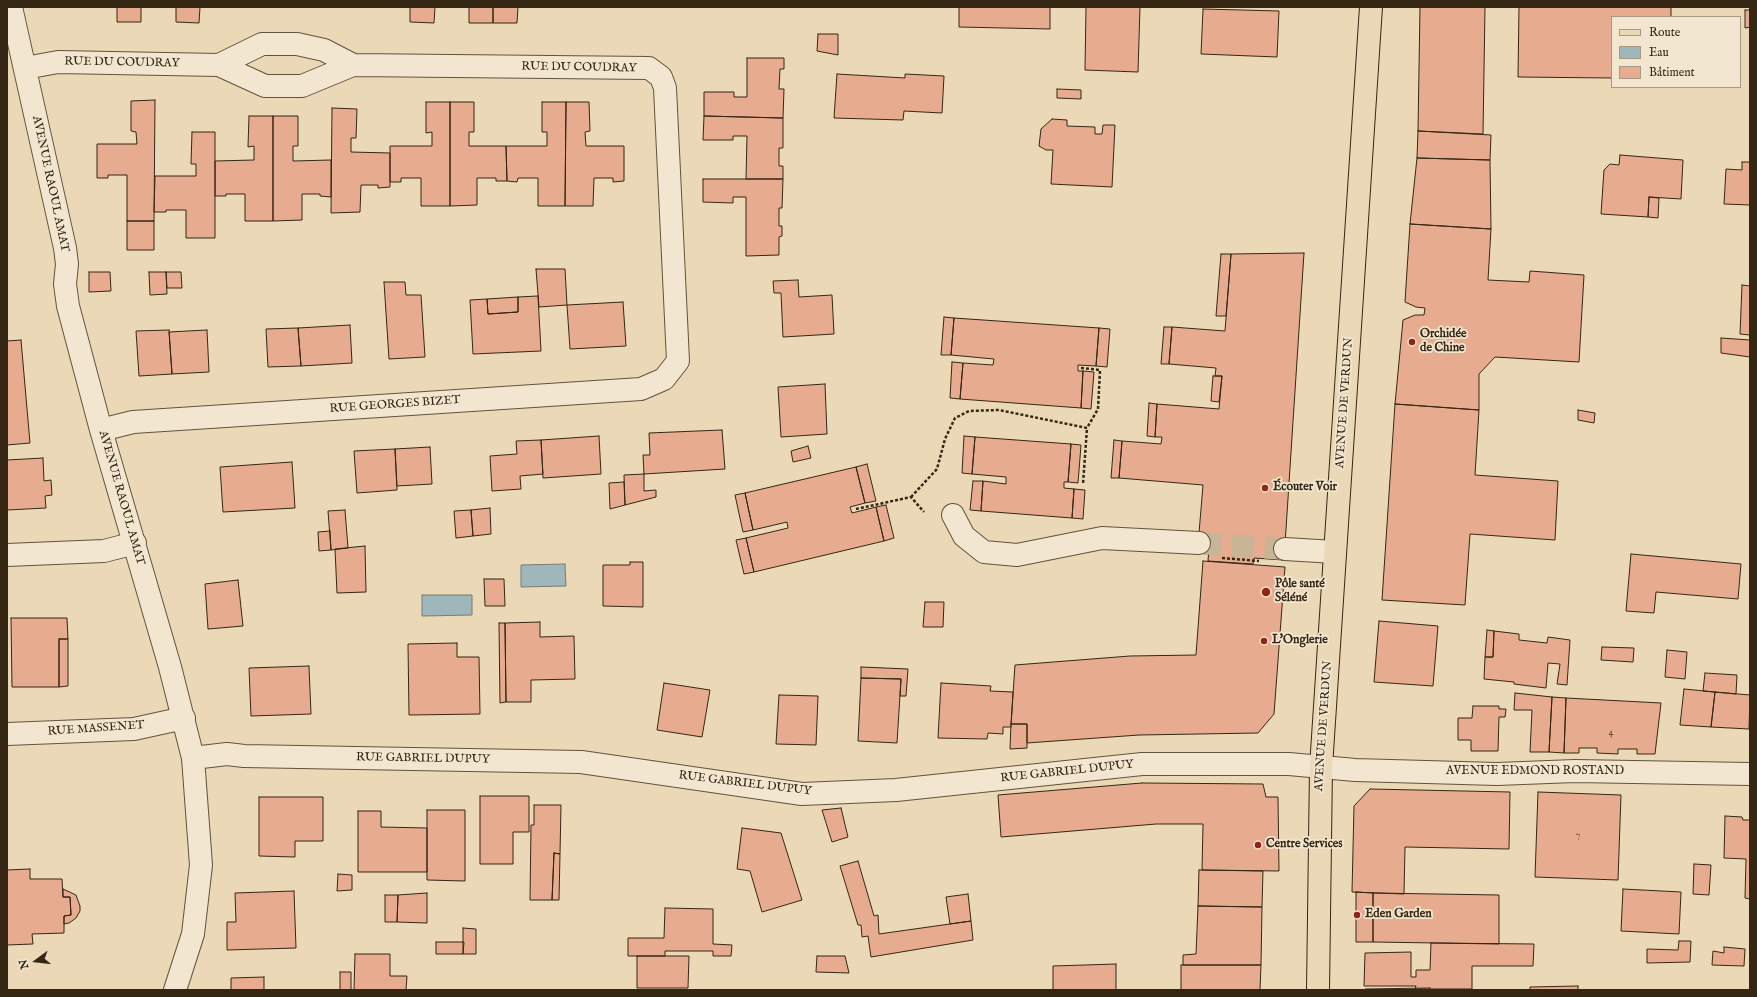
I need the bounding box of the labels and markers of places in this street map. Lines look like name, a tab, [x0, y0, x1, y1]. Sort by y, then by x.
place label: Orchidée de Chine	[1420, 328, 1466, 356]
marker: Orchidée de Chine	[1407, 337, 1417, 347]
place label: Écouter Voir	[1273, 481, 1337, 495]
marker: Écouter Voir	[1260, 483, 1270, 493]
place label: Pôle santé Séléné	[1275, 578, 1325, 606]
marker: Pôle santé Séléné	[1260, 586, 1272, 598]
place label: L'Onglerie	[1272, 634, 1328, 648]
marker: L'Onglerie	[1259, 636, 1269, 646]
place label: Centre Services	[1266, 838, 1343, 852]
marker: Centre Services	[1253, 840, 1263, 850]
place label: Eden Garden	[1365, 908, 1432, 922]
marker: Eden Garden	[1352, 910, 1362, 920]

